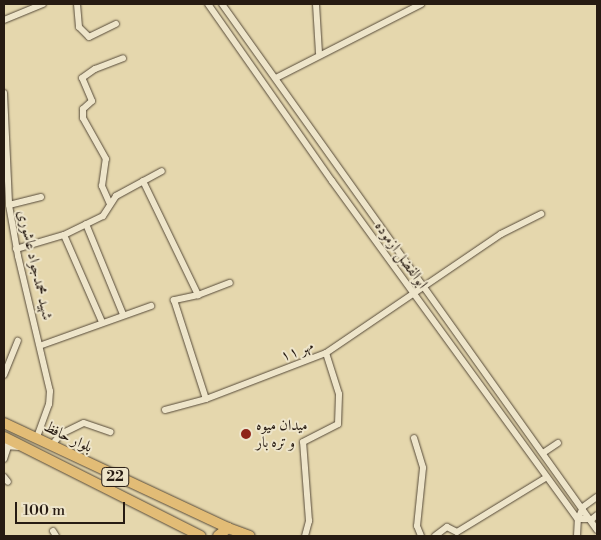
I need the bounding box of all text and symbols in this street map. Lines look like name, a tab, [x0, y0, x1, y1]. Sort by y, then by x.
street label: شهید محمدجواد عاشوری	[14, 208, 56, 322]
street label: ابوالفضل ازموده	[371, 218, 431, 292]
street label: مهر ۱۱	[278, 337, 316, 365]
place label: میدان میوه و تره بار	[256, 416, 308, 451]
street label: بلوار حافظ	[41, 418, 95, 456]
marker: میدان میوه و تره بار	[240, 428, 252, 440]
road number: 22	[101, 466, 129, 488]
scale bar	[18, 492, 128, 524]
text: 100 m	[23, 501, 65, 520]

